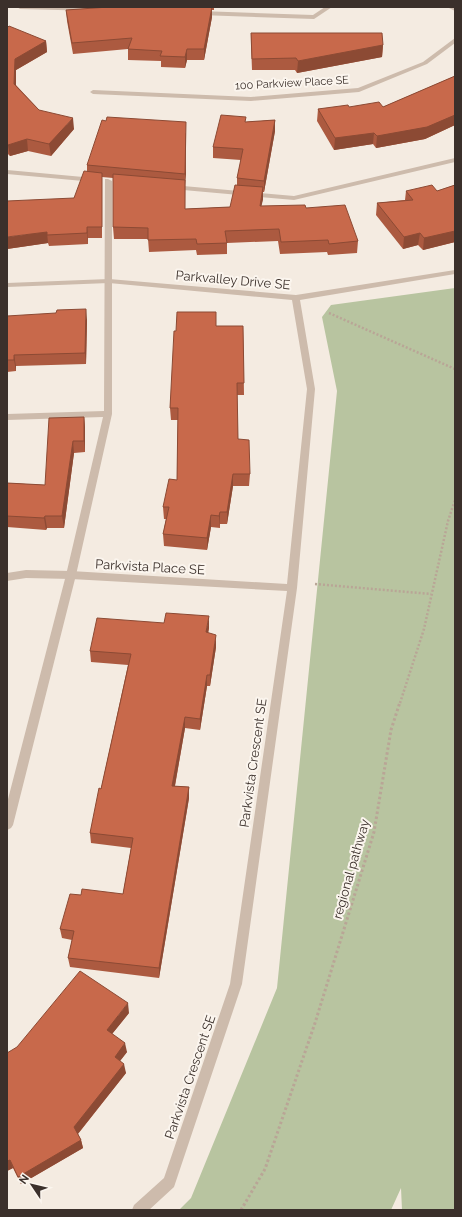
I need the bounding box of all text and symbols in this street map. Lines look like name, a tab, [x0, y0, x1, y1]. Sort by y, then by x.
street label: 100 Parkview Place SE	[235, 74, 350, 92]
street label: Parkvalley Drive SE	[175, 268, 291, 292]
street label: Parkvista Place SE	[95, 557, 205, 577]
street label: Parkvista Crescent SE	[237, 697, 269, 829]
street label: regional pathway	[330, 817, 372, 921]
street label: Parkvista Crescent SE	[162, 1013, 218, 1141]
north arrow	[12, 1165, 52, 1205]
text: N	[16, 1172, 32, 1187]

